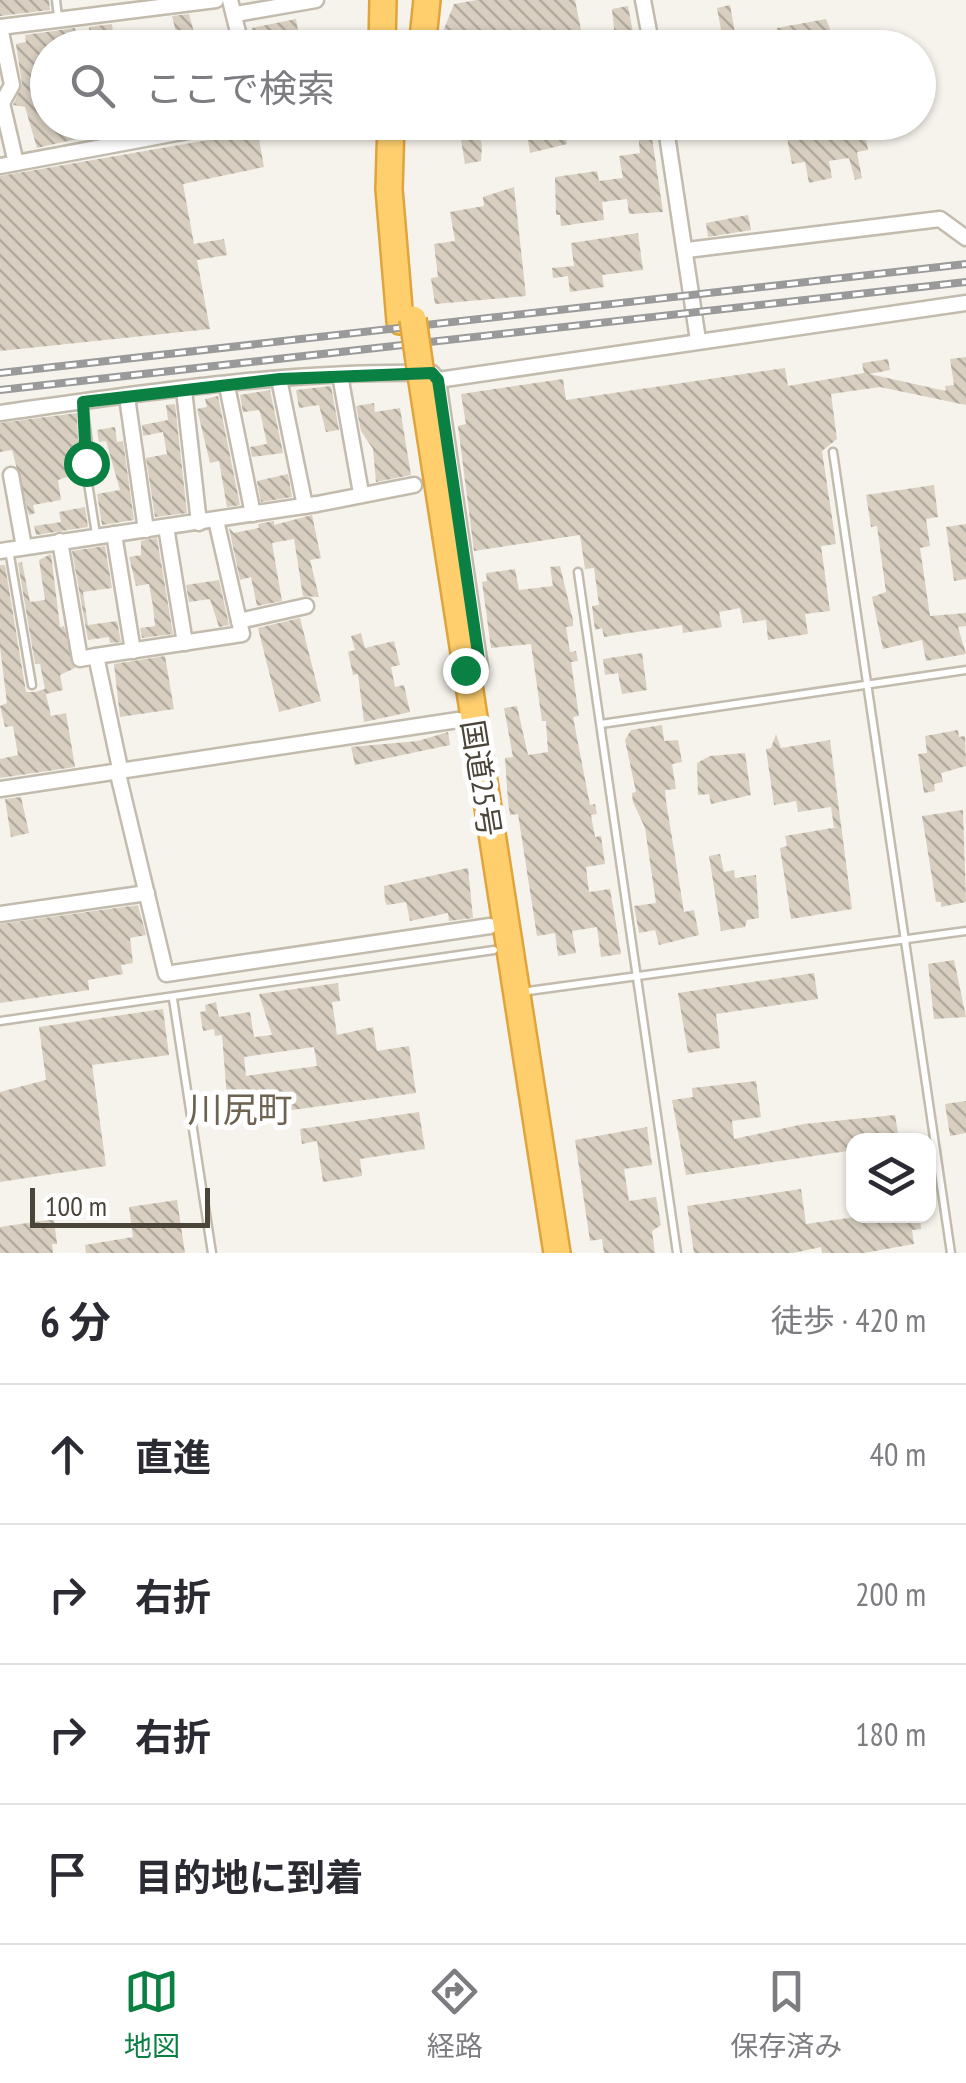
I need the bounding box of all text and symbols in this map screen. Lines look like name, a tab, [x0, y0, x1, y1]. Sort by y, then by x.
search box	[30, 30, 936, 140]
icon: search	[65, 58, 120, 113]
text: ここで検索	[145, 63, 335, 112]
route start	[64, 441, 110, 487]
route end	[443, 648, 489, 694]
street label: 国道25号	[454, 717, 510, 839]
district label: 川尻町	[187, 1086, 293, 1132]
map controls	[846, 1133, 936, 1223]
button: layers	[846, 1133, 936, 1223]
scale bar	[30, 1183, 210, 1228]
text: 100 m	[45, 1187, 107, 1224]
text: 6 分	[40, 1294, 111, 1349]
text: 徒歩 · 420 m	[771, 1299, 926, 1341]
icon: ahead	[40, 1427, 95, 1482]
text: 直進	[135, 1432, 211, 1481]
text: 40 m	[870, 1433, 926, 1475]
icon: right	[40, 1567, 95, 1622]
text: 右折	[135, 1572, 211, 1621]
text: 200 m	[855, 1573, 926, 1615]
icon: right	[40, 1707, 95, 1762]
text: 右折	[135, 1712, 211, 1761]
text: 180 m	[855, 1713, 926, 1755]
icon: arrive	[40, 1847, 95, 1902]
text: 目的地に到着	[135, 1852, 363, 1901]
tab: 地図	[124, 1964, 180, 2064]
tab: 経路	[427, 1964, 483, 2064]
tab: 保存済み	[730, 1964, 842, 2064]

